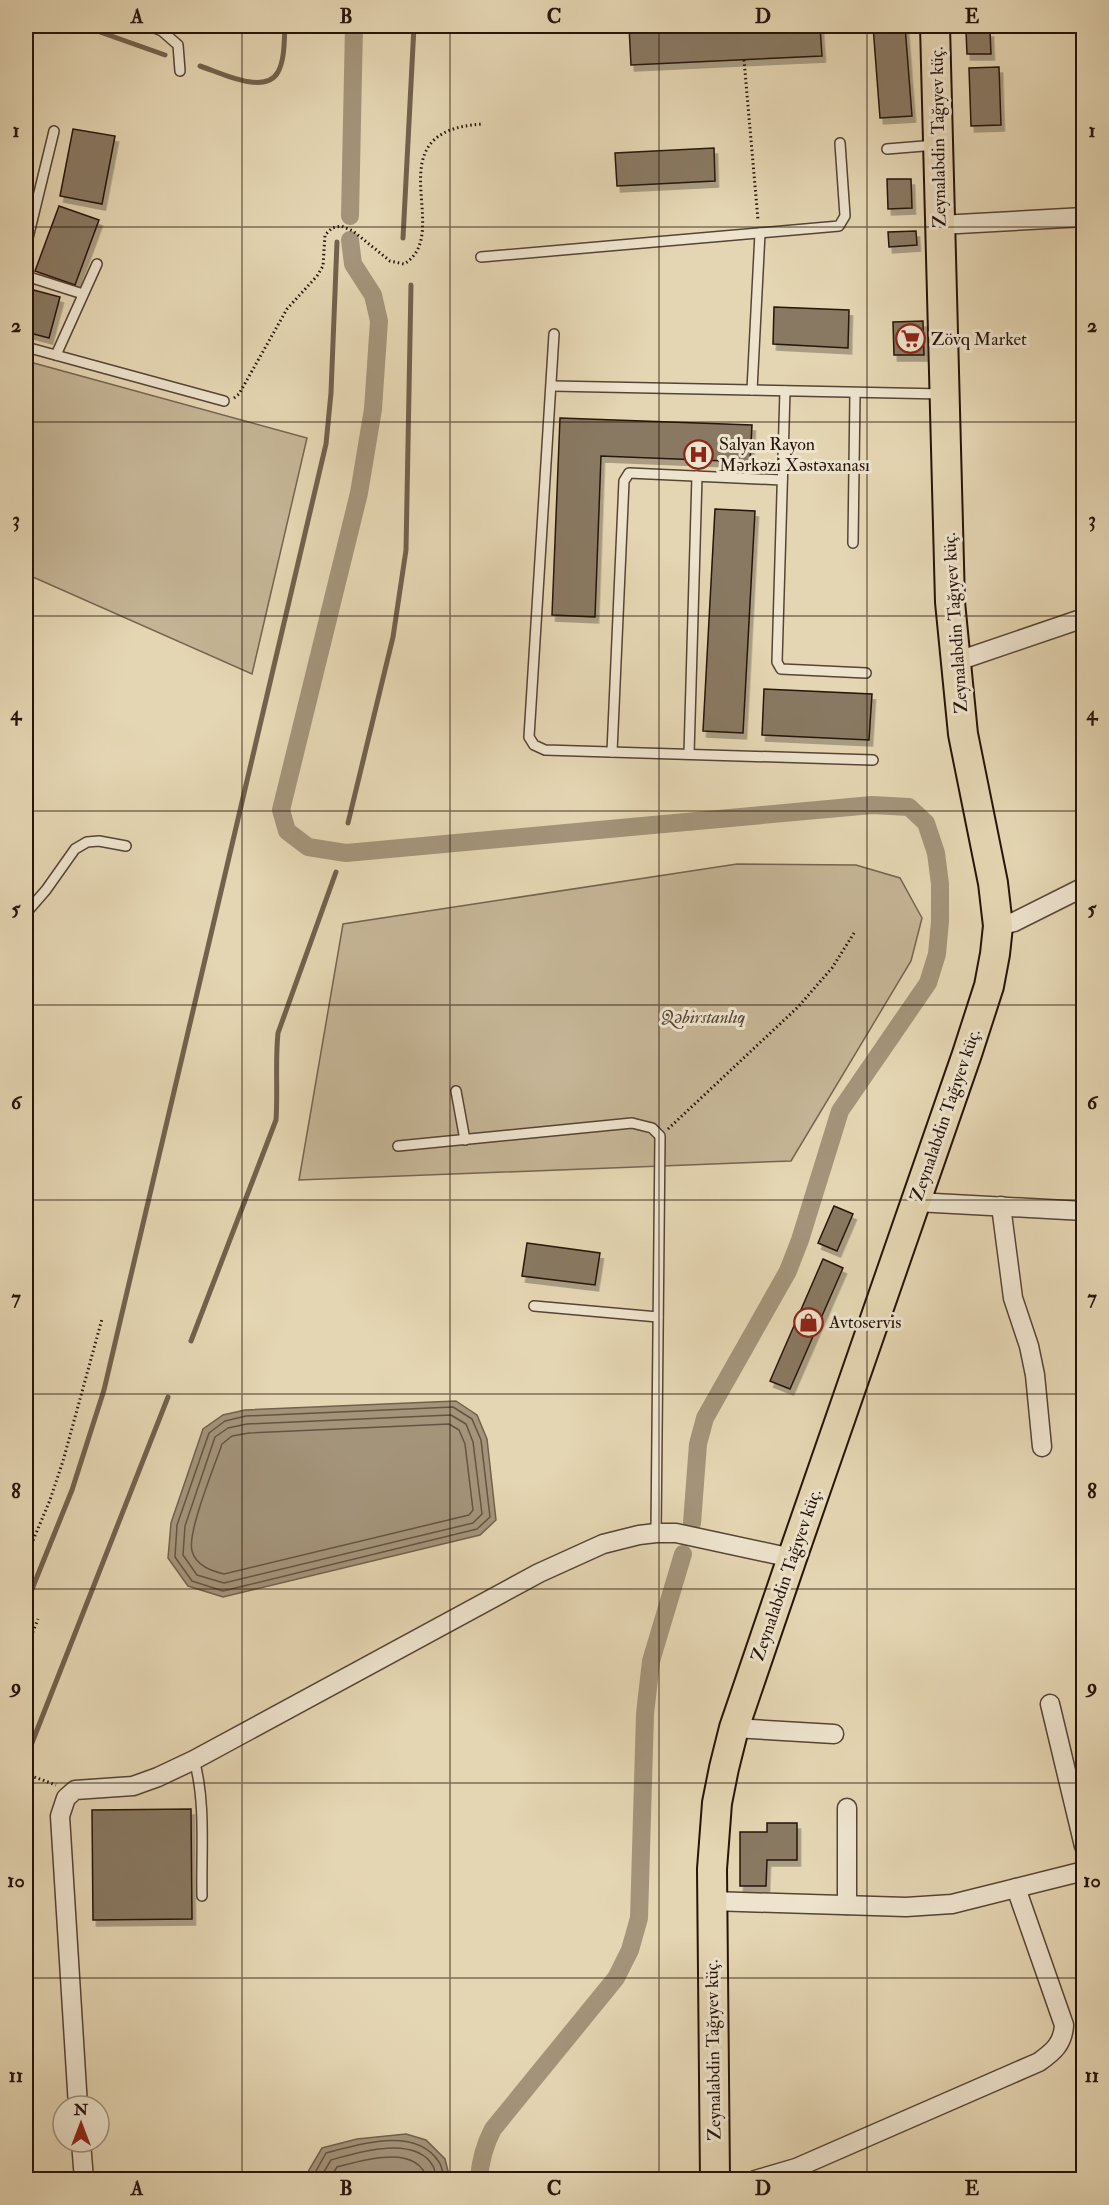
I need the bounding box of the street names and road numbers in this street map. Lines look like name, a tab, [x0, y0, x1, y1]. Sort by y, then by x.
street label: Zeynalabdin Tağıyev küç.	[925, 46, 952, 228]
street label: Zeynalabdin Tağıyev küç.	[938, 532, 973, 714]
street label: Zeynalabdin Tağıyev küç.	[905, 1026, 986, 1204]
street label: Zeynalabdin Tağıyev küç.	[746, 1486, 827, 1664]
street label: Zeynalabdin Tağıyev küç.	[700, 1959, 727, 2141]

